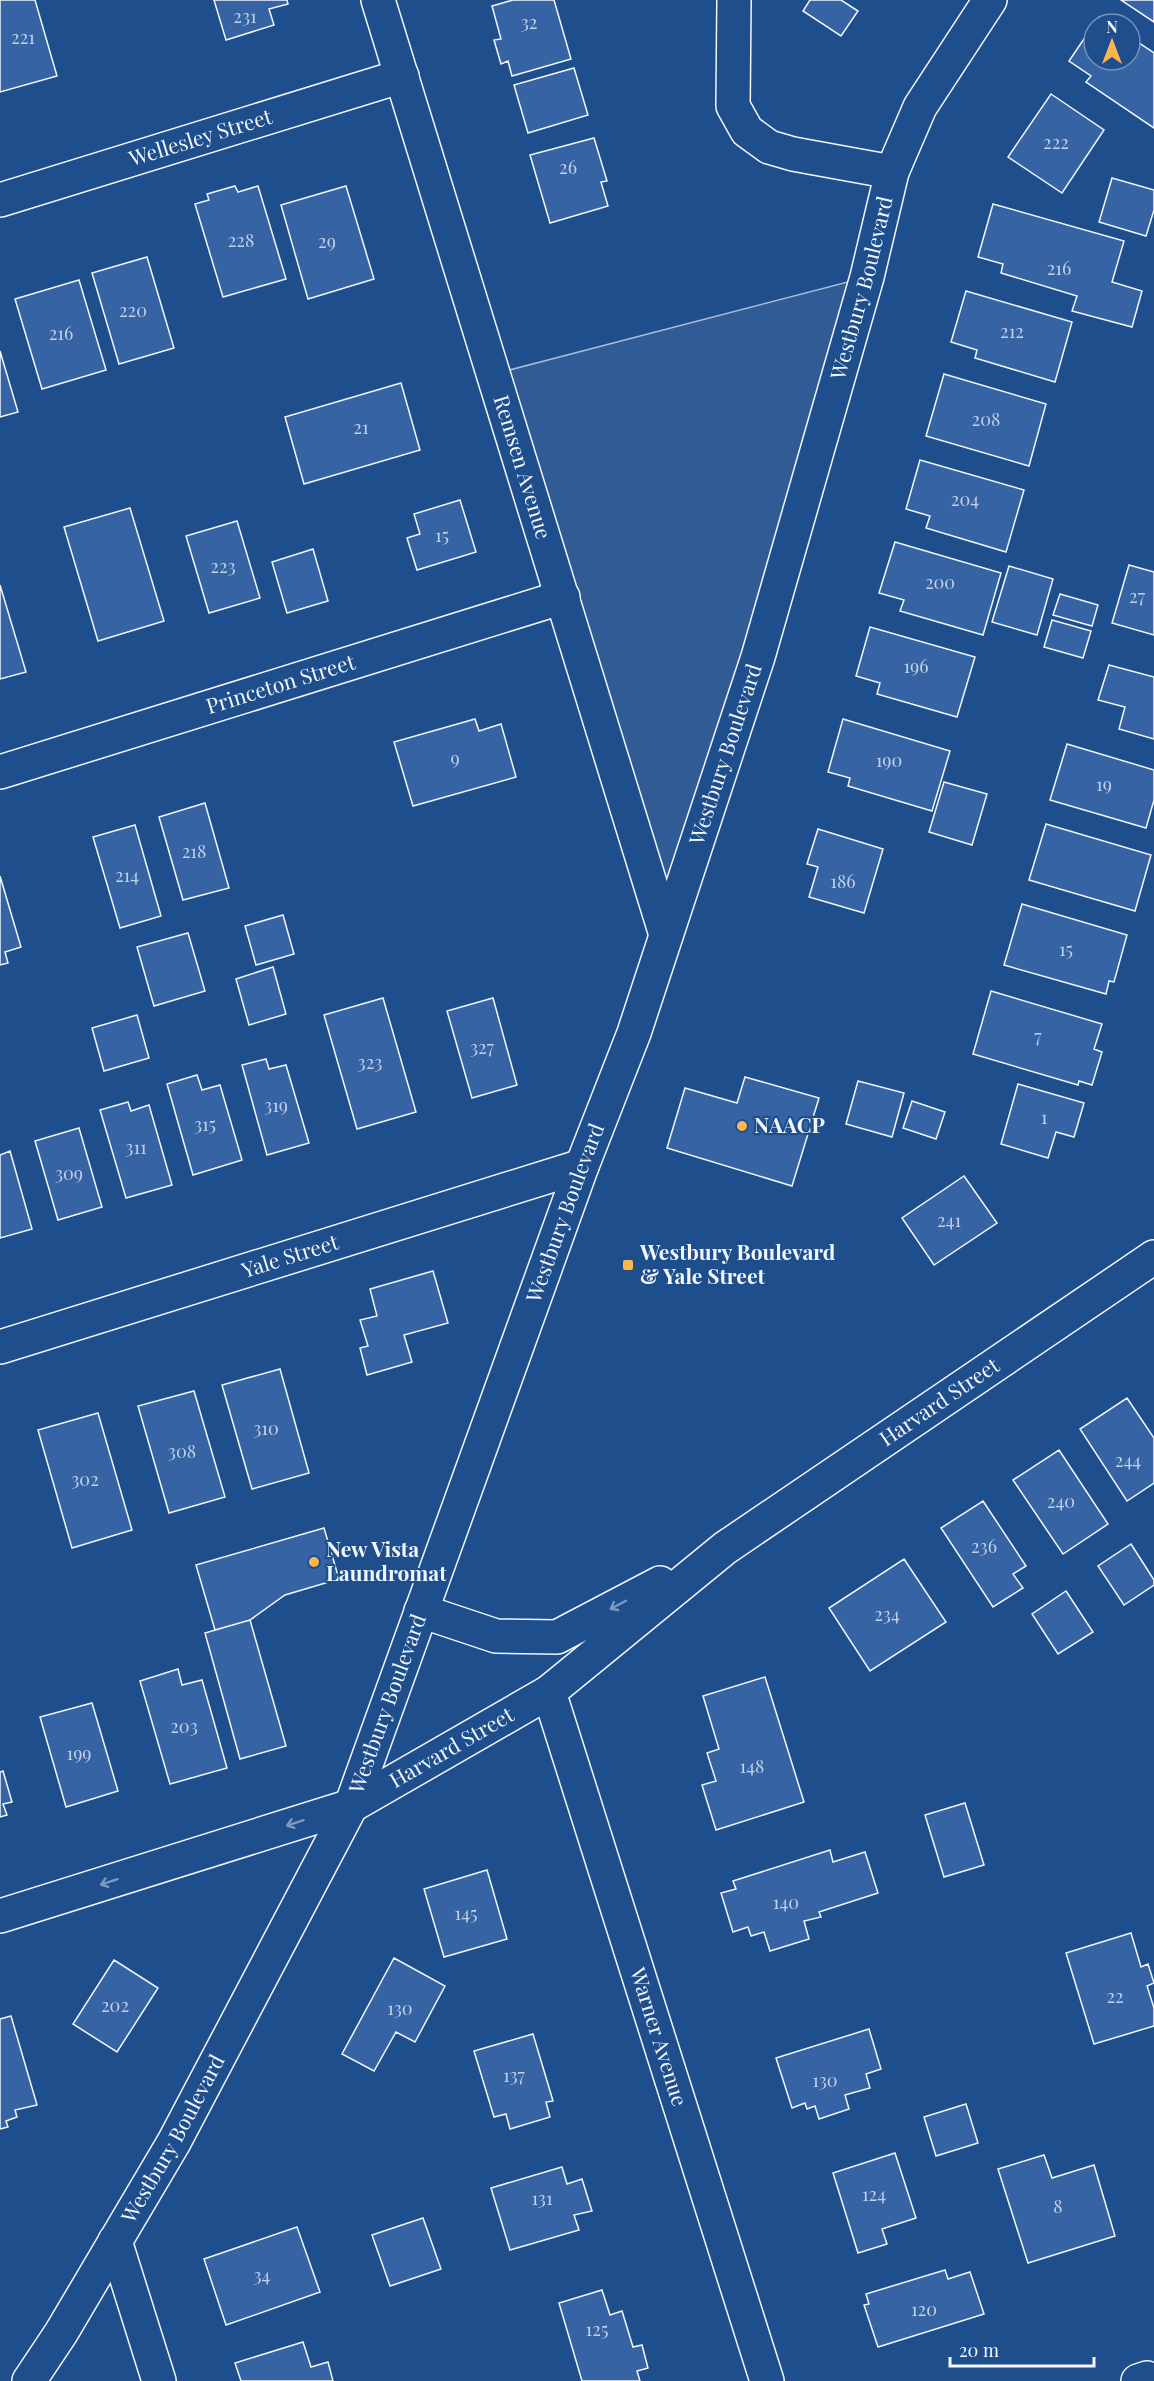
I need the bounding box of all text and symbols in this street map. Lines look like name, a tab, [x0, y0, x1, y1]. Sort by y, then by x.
house number: 231	[233, 4, 257, 28]
house number: 32	[521, 10, 537, 34]
north arrow	[1082, 12, 1142, 72]
text: N	[1106, 16, 1118, 37]
house number: 221	[11, 25, 35, 49]
street label: Wellesley Street	[124, 101, 275, 172]
house number: 222	[1043, 130, 1069, 154]
house number: 26	[559, 155, 577, 179]
street label: Westbury Boulevard	[822, 193, 898, 383]
house number: 228	[228, 228, 254, 252]
house number: 29	[318, 229, 336, 253]
house number: 216	[1047, 256, 1071, 280]
house number: 220	[119, 298, 147, 322]
house number: 212	[1000, 319, 1024, 343]
house number: 216	[49, 321, 73, 345]
street label: Remsen Avenue	[488, 391, 559, 542]
house number: 208	[972, 407, 1000, 431]
house number: 21	[353, 415, 369, 439]
house number: 204	[951, 487, 979, 511]
house number: 15	[435, 523, 449, 547]
house number: 223	[210, 554, 236, 578]
house number: 200	[925, 570, 955, 594]
house number: 27	[1129, 584, 1146, 608]
street label: Princeton Street	[202, 646, 359, 719]
house number: 196	[903, 654, 929, 678]
street label: Westbury Boulevard	[681, 660, 767, 849]
house number: 9	[450, 746, 460, 770]
house number: 190	[876, 748, 902, 772]
house number: 19	[1096, 772, 1112, 796]
house number: 218	[182, 839, 206, 863]
house number: 214	[115, 863, 139, 887]
house number: 186	[830, 869, 856, 893]
house number: 15	[1059, 937, 1073, 961]
house number: 7	[1034, 1024, 1042, 1048]
house number: 327	[470, 1035, 495, 1059]
house number: 323	[358, 1050, 382, 1074]
house number: 319	[264, 1093, 288, 1117]
house number: 1	[1041, 1105, 1048, 1129]
place label: NAACP	[754, 1110, 826, 1138]
house number: 315	[194, 1112, 216, 1136]
street label: Westbury Boulevard	[518, 1119, 609, 1307]
marker: NAACP	[735, 1119, 749, 1133]
house number: 311	[125, 1135, 147, 1159]
house number: 309	[55, 1161, 83, 1185]
house number: 241	[937, 1208, 961, 1232]
street label: Yale Street	[237, 1226, 342, 1283]
place label: Westbury Boulevard & Yale Street	[639, 1237, 836, 1289]
marker: Westbury Boulevard & Yale Street	[621, 1258, 635, 1272]
street label: Harvard Street	[873, 1350, 1004, 1451]
house number: 310	[253, 1416, 279, 1440]
house number: 308	[168, 1439, 196, 1463]
house number: 244	[1115, 1448, 1141, 1472]
house number: 302	[71, 1467, 99, 1491]
house number: 240	[1047, 1489, 1075, 1513]
place label: New Vista Laundromat	[326, 1534, 447, 1586]
house number: 236	[971, 1534, 997, 1558]
marker: New Vista Laundromat	[307, 1555, 321, 1569]
one-way arrow	[610, 1599, 627, 1611]
house number: 234	[874, 1602, 900, 1626]
street label: Westbury Boulevard	[340, 1610, 431, 1798]
street label: Harvard Street	[383, 1699, 518, 1793]
house number: 203	[170, 1714, 198, 1738]
house number: 199	[67, 1741, 91, 1765]
house number: 148	[740, 1754, 764, 1778]
one-way arrow	[286, 1819, 305, 1830]
one-way arrow	[100, 1877, 119, 1888]
house number: 140	[773, 1890, 799, 1914]
house number: 145	[454, 1901, 478, 1925]
street label: Warner Avenue	[625, 1963, 695, 2109]
house number: 22	[1106, 1984, 1124, 2008]
house number: 202	[101, 1993, 129, 2017]
house number: 130	[387, 1996, 413, 2020]
street label: Westbury Boulevard	[113, 2049, 230, 2228]
house number: 137	[503, 2063, 526, 2087]
house number: 130	[812, 2068, 838, 2092]
house number: 124	[862, 2182, 886, 2206]
house number: 131	[531, 2186, 553, 2210]
house number: 8	[1053, 2194, 1063, 2218]
house number: 34	[253, 2263, 271, 2287]
house number: 120	[911, 2297, 937, 2321]
house number: 125	[586, 2317, 608, 2341]
scale bar	[950, 2330, 1094, 2368]
text: 20 m	[959, 2338, 999, 2362]

